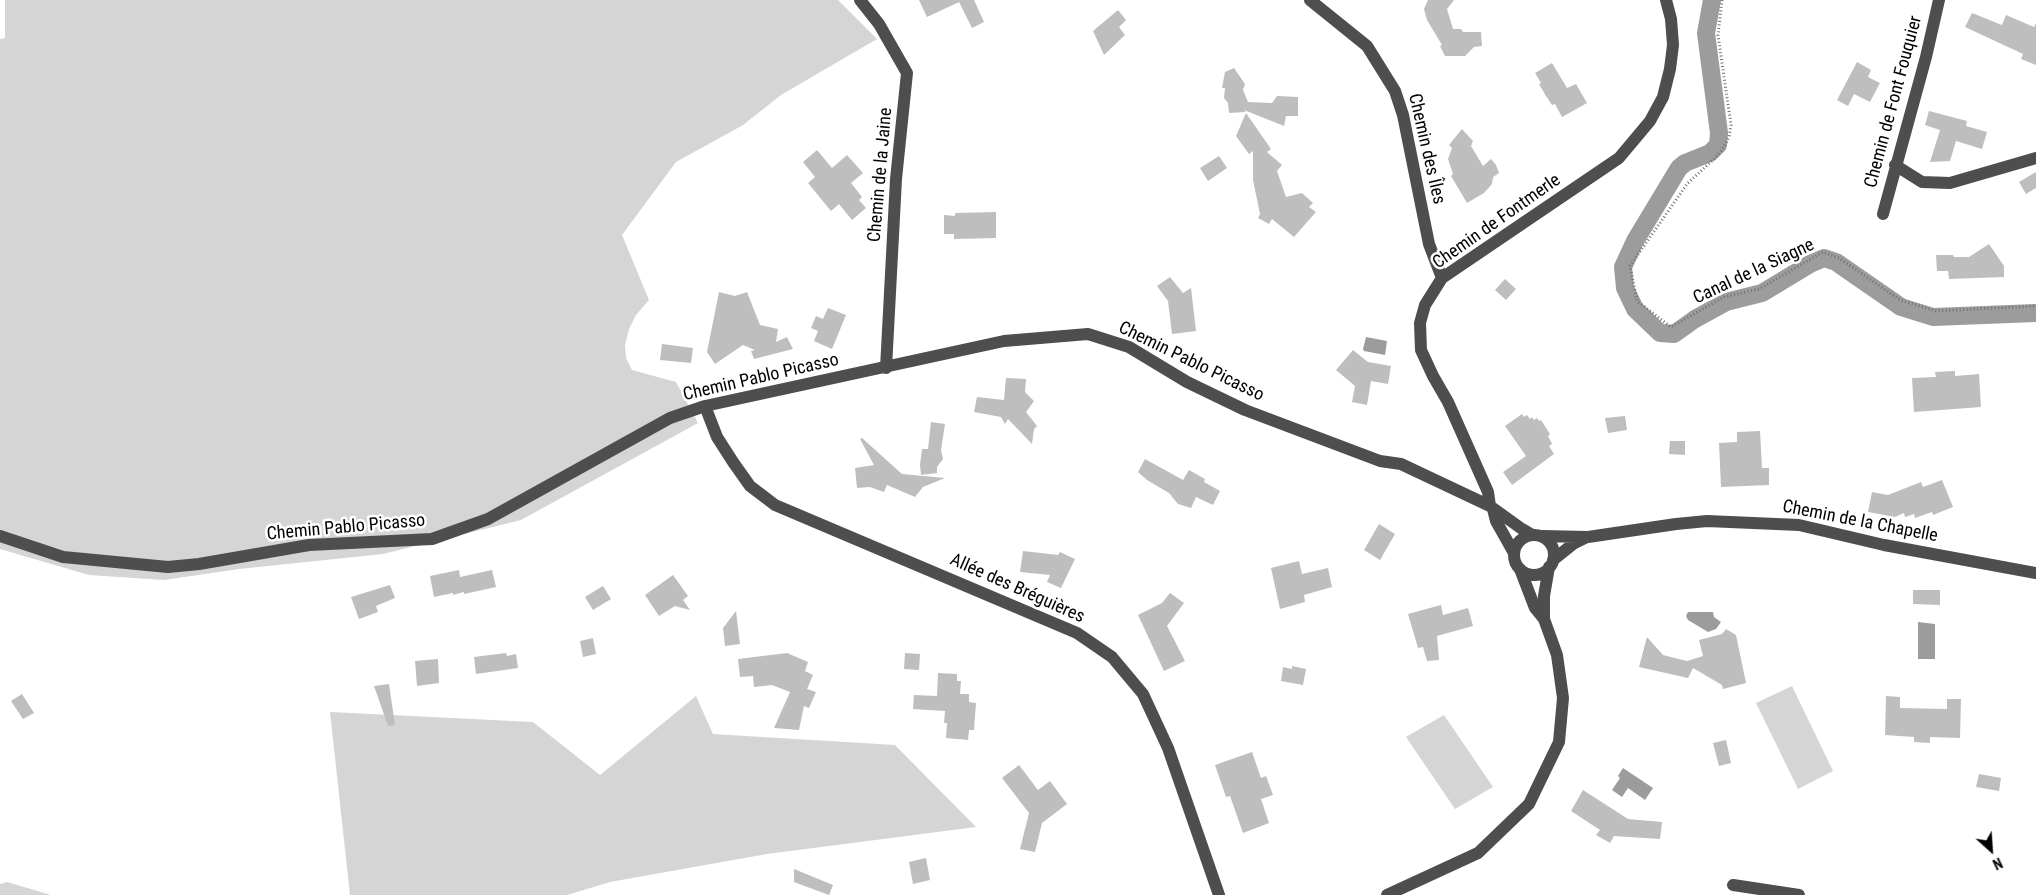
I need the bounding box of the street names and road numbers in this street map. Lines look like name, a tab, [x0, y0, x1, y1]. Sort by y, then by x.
street label: Chemin de Font Fouquier	[1861, 14, 1927, 190]
street label: Chemin des Îles	[1403, 92, 1449, 206]
street label: Chemin de la Jaine	[864, 107, 898, 243]
street label: Chemin de Fontmerle	[1429, 170, 1565, 274]
street label: Canal de la Siagne	[1690, 235, 1818, 309]
street label: Chemin Pablo Picasso	[1115, 317, 1267, 407]
street label: Chemin Pablo Picasso	[681, 350, 841, 406]
street label: Chemin de la Chapelle	[1780, 496, 1940, 548]
street label: Chemin Pablo Picasso	[266, 510, 426, 546]
street label: Allée des Bréguières	[946, 550, 1088, 628]

